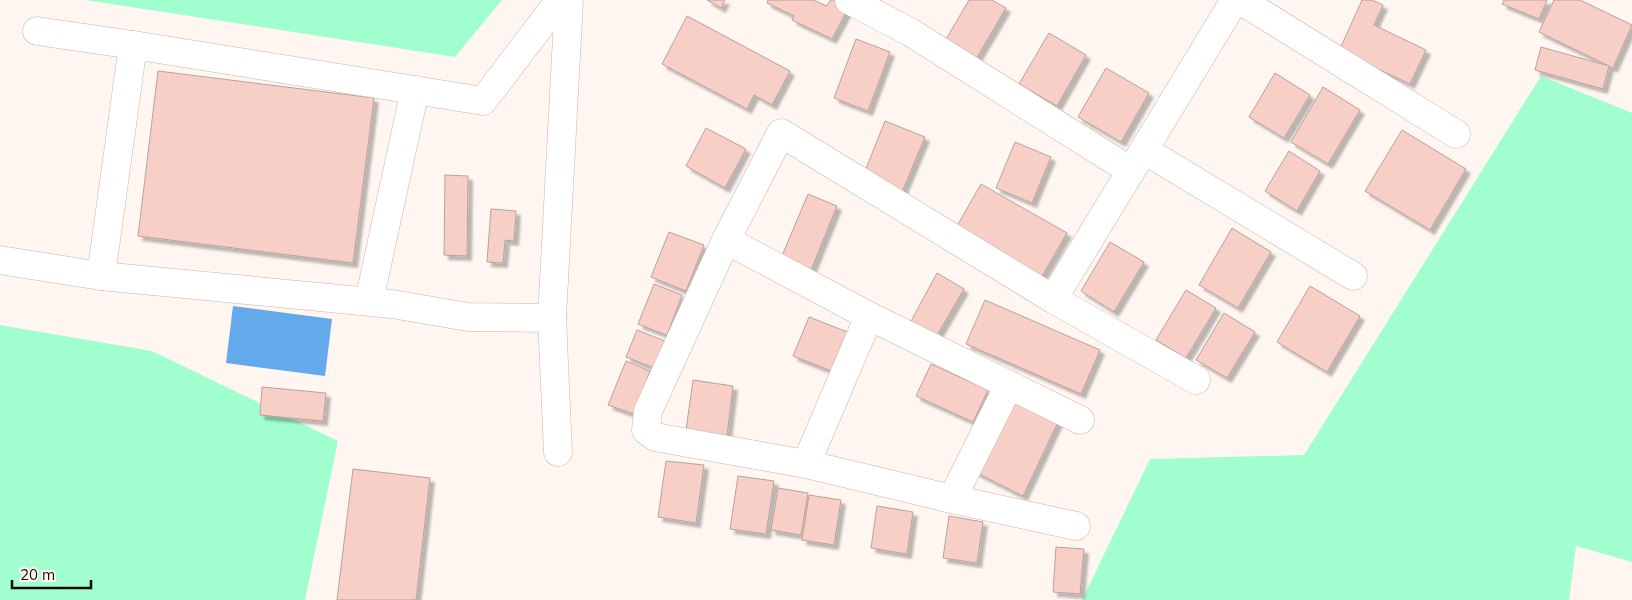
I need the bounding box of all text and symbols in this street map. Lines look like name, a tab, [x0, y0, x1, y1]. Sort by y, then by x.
scale bar	[12, 558, 91, 590]
text: 20 m	[20, 565, 55, 584]

